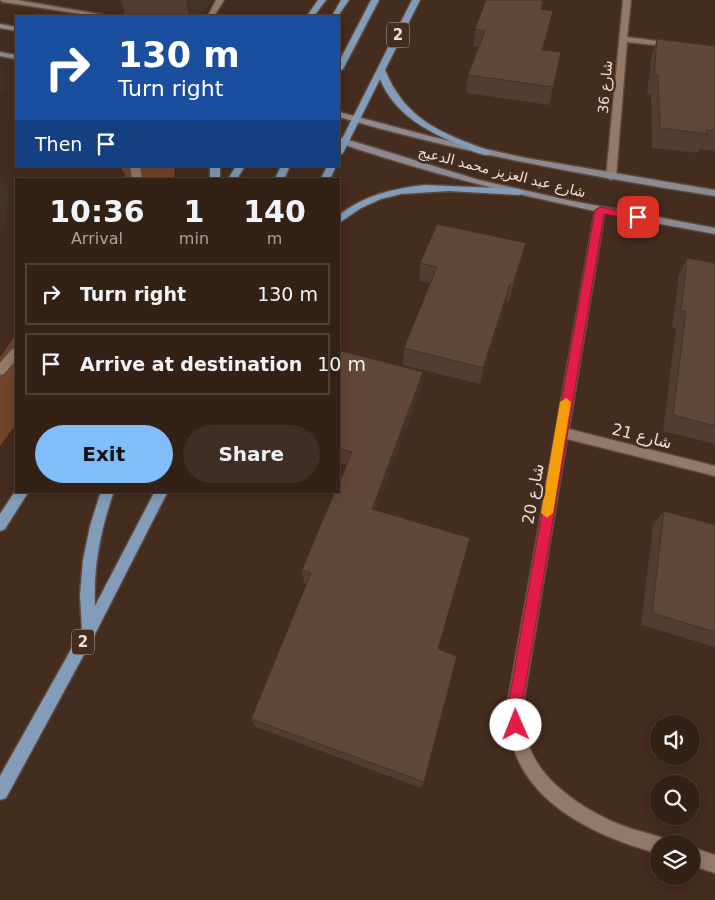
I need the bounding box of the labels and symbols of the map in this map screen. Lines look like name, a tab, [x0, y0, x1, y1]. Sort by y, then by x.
road number: 2	[387, 22, 409, 48]
street label: شارع 36	[595, 60, 616, 114]
street label: شارع عبد العزيز محمد الدعيج	[416, 143, 587, 202]
pin	[617, 196, 659, 238]
street label: شارع 21	[610, 419, 674, 454]
street label: شارع 20	[518, 462, 549, 526]
road number: 2	[72, 630, 94, 654]
position arrow	[489, 698, 541, 750]

